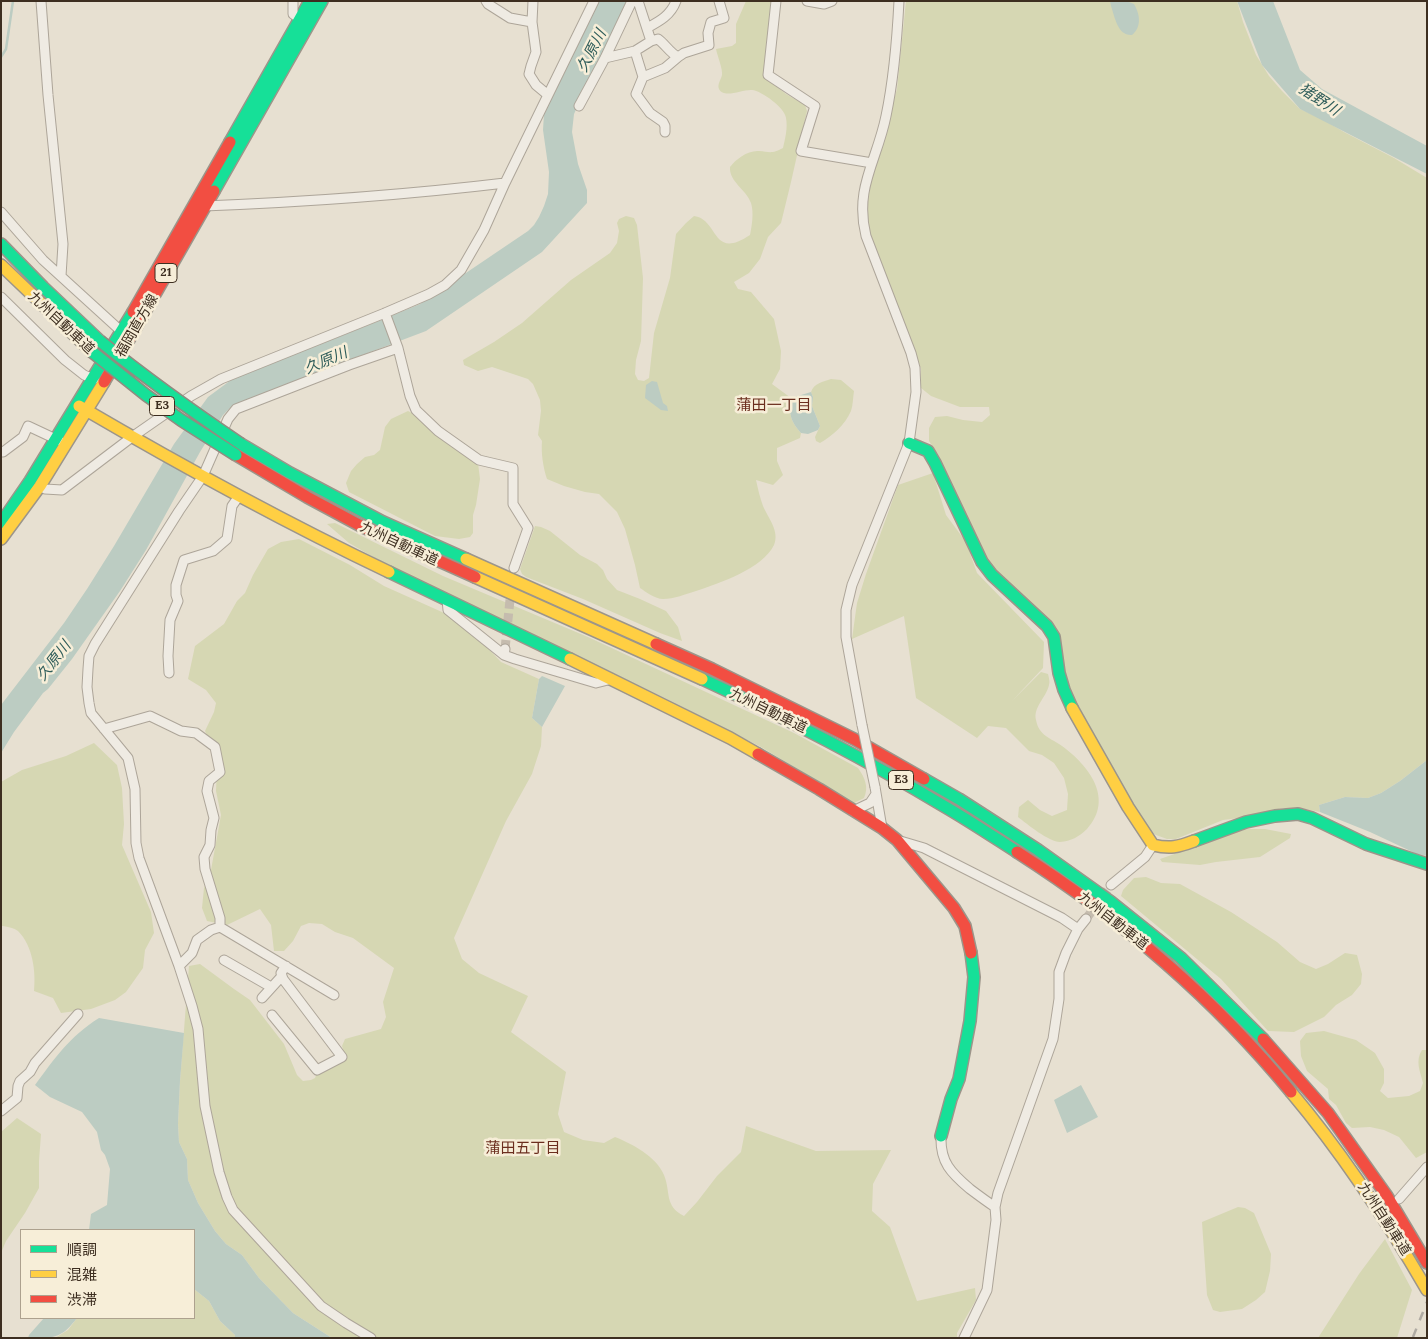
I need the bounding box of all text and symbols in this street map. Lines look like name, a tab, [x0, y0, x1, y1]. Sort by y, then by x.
water label: 久原川	[574, 27, 610, 75]
water label: 猪野川	[1295, 80, 1343, 120]
road number: 21	[155, 264, 177, 282]
street label: 九州自動車道	[25, 288, 97, 358]
street label: 福岡直方線	[112, 291, 162, 361]
water label: 久原川	[302, 344, 350, 378]
road number: E3	[150, 396, 174, 416]
district label: 蒲田一丁目	[737, 397, 811, 415]
street label: 九州自動車道	[357, 519, 441, 569]
water label: 久原川	[33, 638, 75, 684]
street label: 九州自動車道	[727, 685, 809, 737]
road number: E3	[888, 770, 914, 790]
street label: 九州自動車道	[1075, 889, 1151, 953]
district label: 蒲田五丁目	[486, 1140, 560, 1158]
street label: 九州自動車道	[1354, 1179, 1414, 1259]
legend	[20, 1229, 195, 1319]
text: 順調	[67, 1240, 97, 1259]
text: 混雑	[67, 1265, 97, 1284]
text: 渋滞	[67, 1290, 97, 1309]

